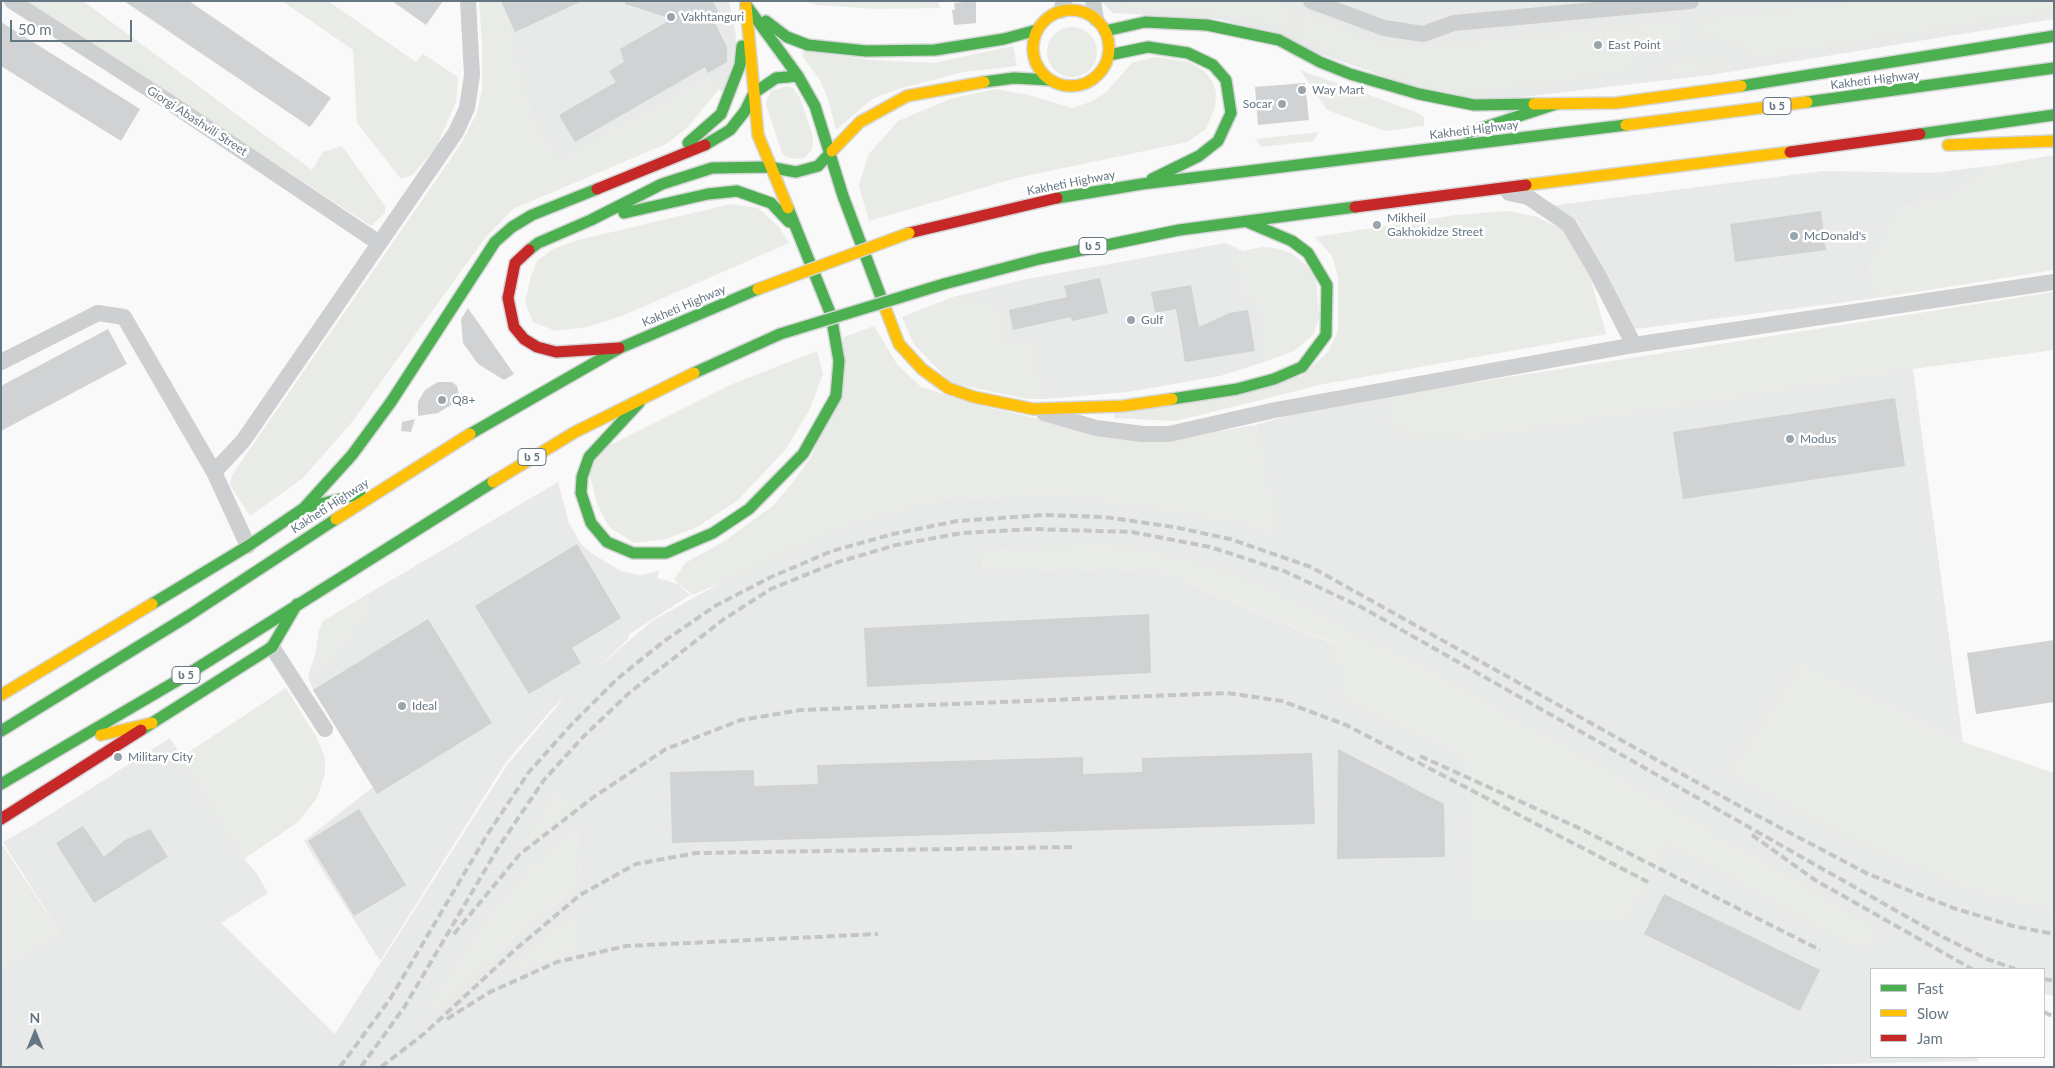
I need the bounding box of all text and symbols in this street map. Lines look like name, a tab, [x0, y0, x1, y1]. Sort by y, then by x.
scale bar	[12, 10, 135, 42]
place label: Vakhtanguri	[681, 10, 744, 24]
marker: Vakhtanguri	[665, 11, 677, 23]
text: 50 m	[18, 20, 52, 38]
place label: East Point	[1608, 38, 1661, 52]
marker: East Point	[1592, 39, 1604, 51]
street label: Kakheti Highway	[1830, 67, 1920, 93]
street label: Giorgi Abashvili Street	[144, 83, 250, 159]
place label: Way Mart	[1312, 83, 1364, 97]
marker: Way Mart	[1296, 84, 1308, 96]
place label: Socar	[1243, 97, 1272, 111]
marker: Socar	[1276, 98, 1288, 110]
road number: ს 5	[1763, 98, 1791, 114]
street label: Kakheti Highway	[1429, 117, 1519, 143]
street label: Kakheti Highway	[1026, 167, 1116, 199]
place label: Mikheil Gakhokidze Street	[1387, 211, 1483, 239]
marker: Mikheil Gakhokidze Street	[1371, 219, 1383, 231]
place label: McDonald's	[1804, 229, 1866, 243]
marker: McDonald's	[1788, 230, 1800, 242]
road number: ს 5	[1079, 238, 1107, 255]
street label: Kakheti Highway	[640, 282, 728, 330]
place label: Gulf	[1141, 313, 1163, 327]
marker: Gulf	[1125, 314, 1137, 326]
place label: Q8+	[452, 393, 476, 407]
marker: Q8+	[436, 394, 448, 406]
place label: Modus	[1800, 432, 1836, 446]
marker: Modus	[1784, 433, 1796, 445]
road number: ს 5	[518, 448, 546, 466]
street label: Kakheti Highway	[288, 476, 372, 536]
road number: ს 5	[172, 666, 200, 684]
place label: Ideal	[412, 699, 437, 713]
marker: Ideal	[396, 700, 408, 712]
place label: Military City	[128, 750, 193, 764]
marker: Military City	[112, 751, 124, 763]
legend	[1870, 968, 2045, 1058]
text: Fast	[1917, 979, 1944, 997]
text: Slow	[1917, 1004, 1949, 1022]
north arrow	[10, 1008, 60, 1058]
text: N	[30, 1009, 40, 1026]
text: Jam	[1917, 1029, 1943, 1047]

